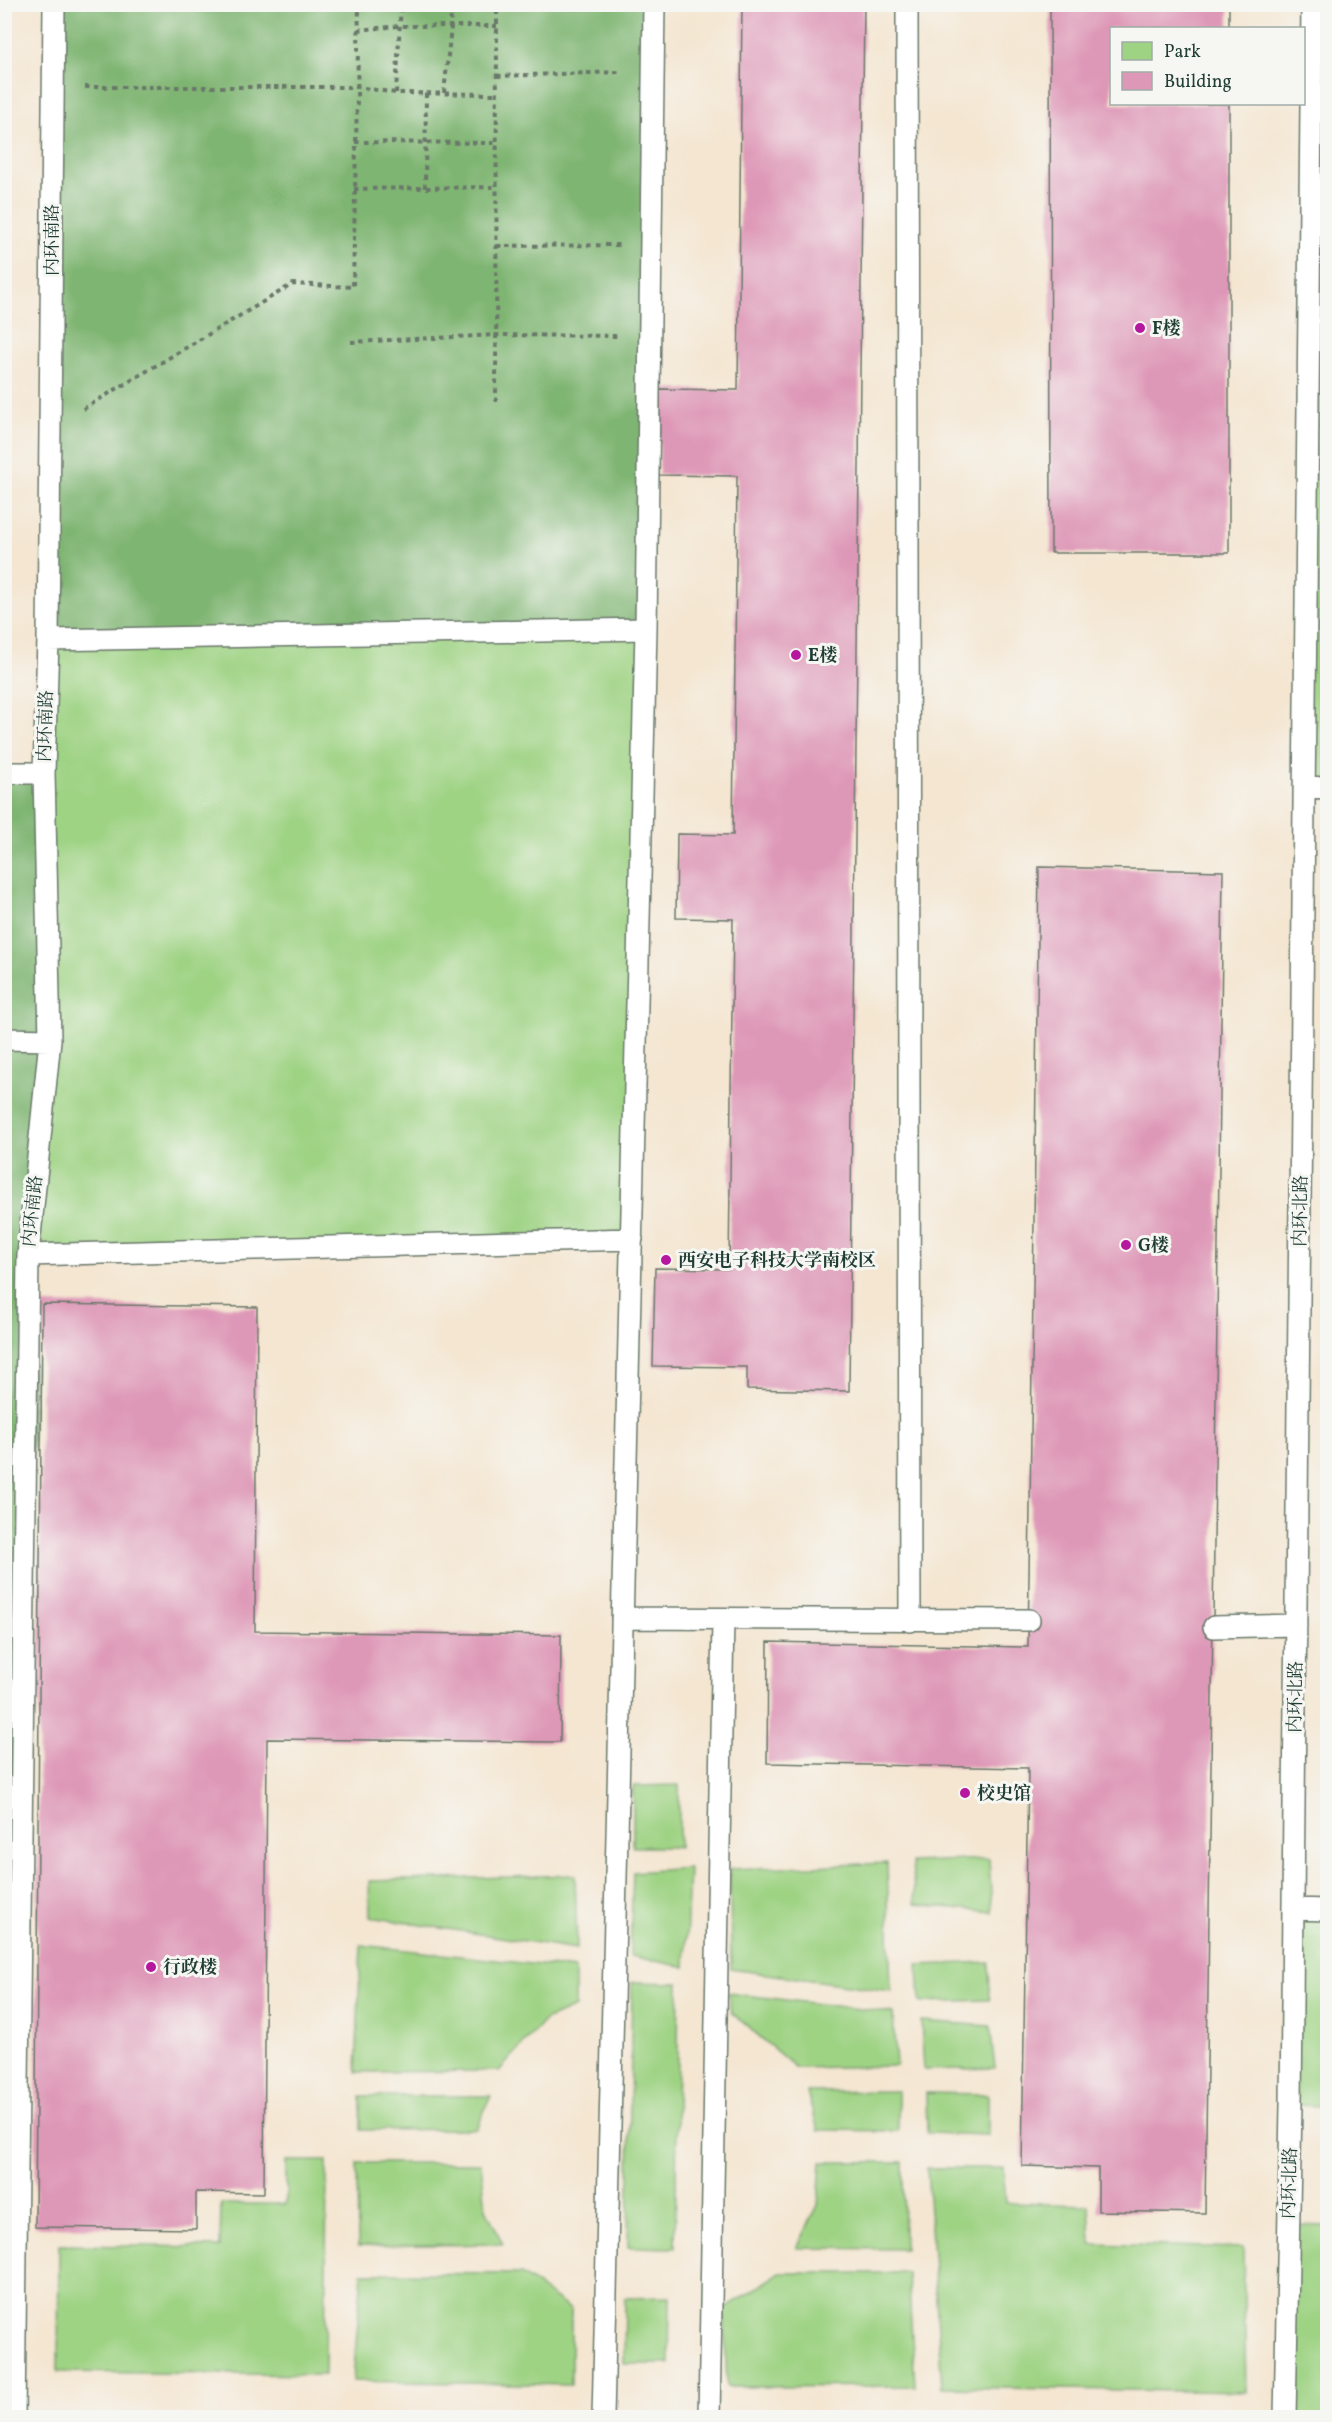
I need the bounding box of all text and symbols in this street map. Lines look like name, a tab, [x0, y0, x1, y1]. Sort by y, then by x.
legend	[1110, 27, 1305, 105]
text: Park	[1164, 40, 1201, 65]
text: Building	[1164, 70, 1232, 95]
street label: 内环南路	[41, 204, 66, 276]
place label: F楼	[1152, 317, 1181, 342]
marker: F楼	[1133, 321, 1147, 335]
place label: E楼	[808, 644, 837, 669]
marker: E楼	[789, 648, 803, 662]
street label: 内环南路	[33, 690, 60, 762]
street label: 内环南路	[17, 1174, 50, 1248]
street label: 内环北路	[1288, 1175, 1315, 1247]
place label: G楼	[1138, 1234, 1169, 1259]
marker: G楼	[1119, 1238, 1133, 1252]
place label: 西安电子科技大学南校区	[678, 1249, 876, 1274]
marker: 西安电子科技大学南校区	[659, 1253, 673, 1267]
street label: 内环北路	[1283, 1661, 1310, 1733]
place label: 校史馆	[977, 1782, 1031, 1807]
marker: 校史馆	[958, 1786, 972, 1800]
place label: 行政楼	[163, 1956, 217, 1981]
marker: 行政楼	[144, 1960, 158, 1974]
street label: 内环北路	[1277, 2147, 1304, 2219]

